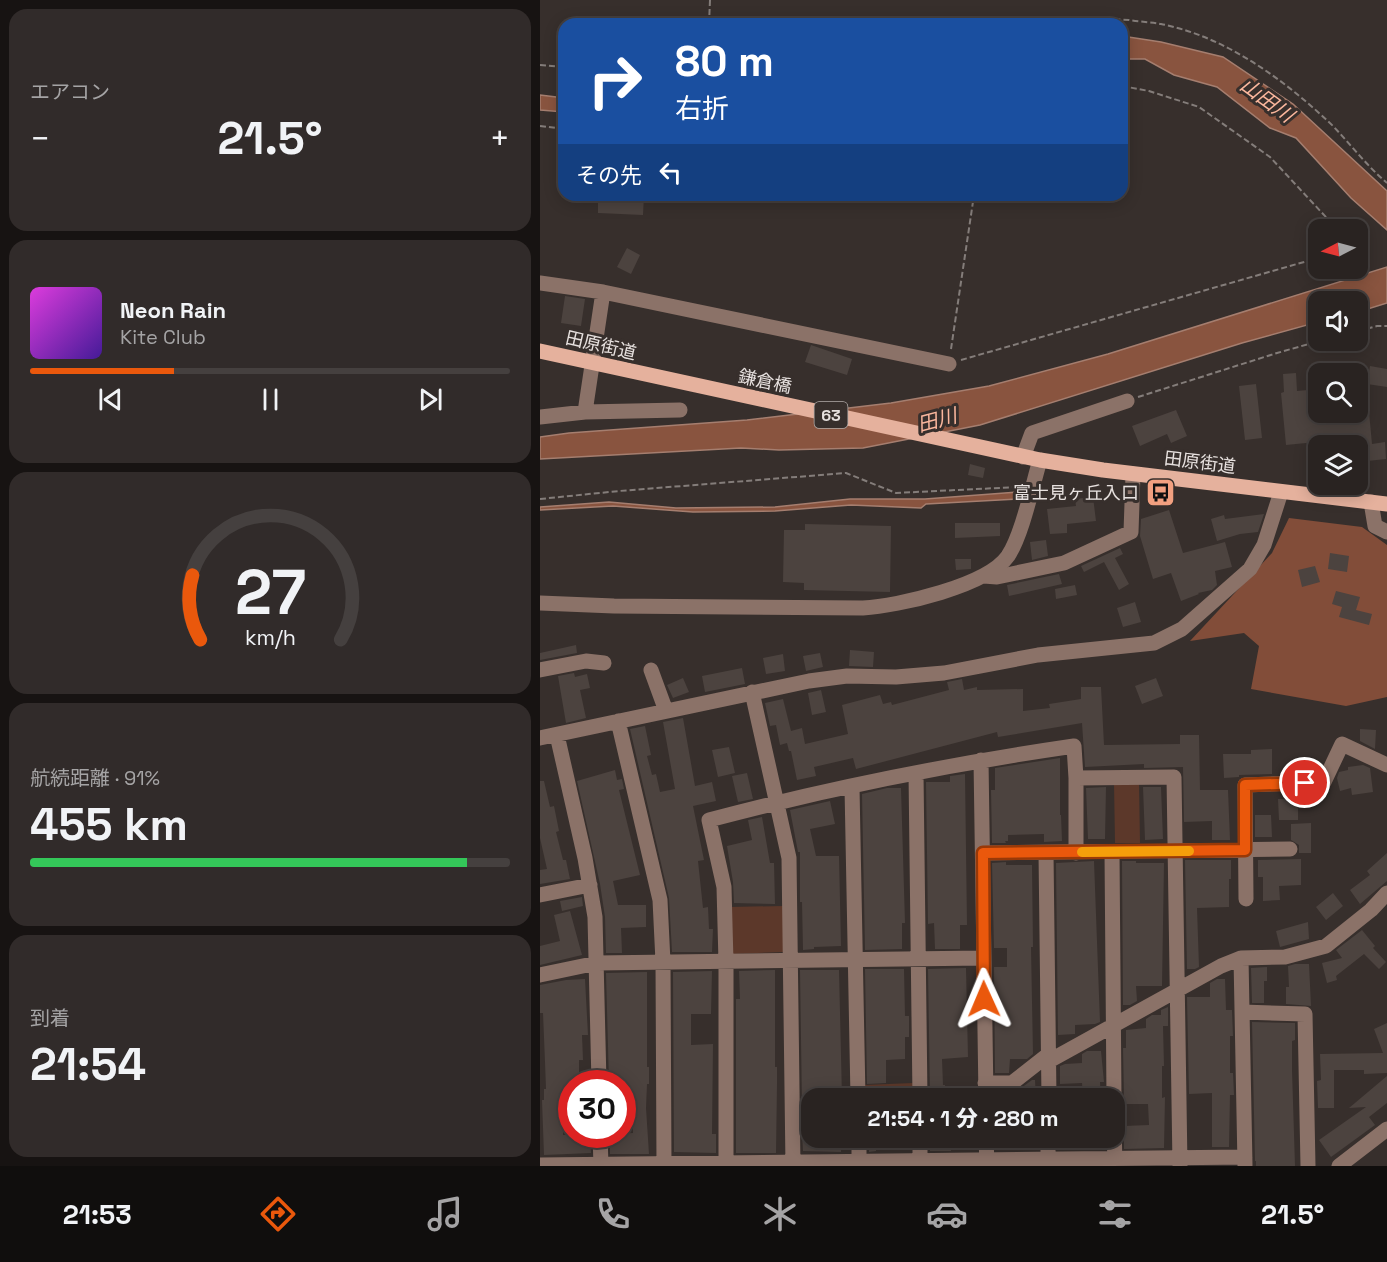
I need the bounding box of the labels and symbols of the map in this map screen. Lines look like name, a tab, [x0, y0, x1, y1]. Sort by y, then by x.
water label: 山田川	[1235, 72, 1301, 129]
north arrow	[1308, 219, 1368, 279]
street label: 田原街道	[563, 326, 639, 364]
street label: 鎌倉橋	[736, 364, 794, 398]
road number: 63	[814, 402, 848, 428]
water label: 田川	[914, 402, 962, 438]
street label: 田原街道	[1163, 446, 1237, 478]
bus stop icon: 富士見ヶ丘入口	[1144, 476, 1176, 508]
place label: 富士見ヶ丘入口	[1013, 481, 1139, 504]
pin	[1279, 757, 1330, 808]
position arrow	[952, 967, 1016, 1031]
speed limit sign: 30	[558, 1070, 636, 1148]

